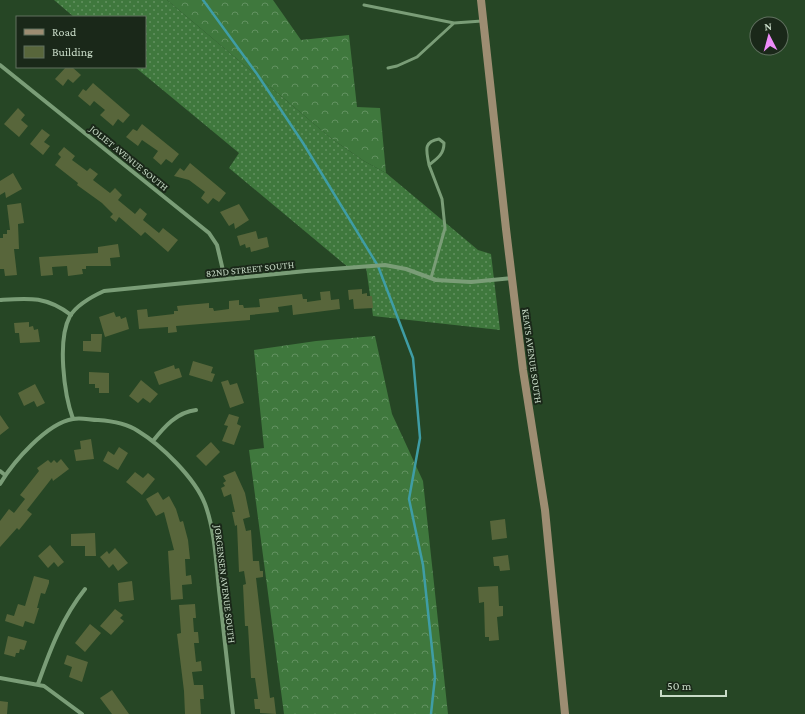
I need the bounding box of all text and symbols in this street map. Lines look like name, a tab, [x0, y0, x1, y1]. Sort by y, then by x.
legend	[16, 16, 146, 68]
north arrow	[749, 16, 789, 56]
text: N	[764, 20, 773, 32]
text: Road	[52, 25, 77, 39]
text: Building	[52, 45, 93, 59]
street label: JOLIET AVENUE SOUTH	[87, 122, 171, 193]
street label: 82ND STREET SOUTH	[205, 259, 295, 279]
street label: KEATS AVENUE SOUTH	[520, 308, 544, 404]
street label: JORGENSEN AVENUE SOUTH	[212, 523, 238, 644]
scale bar	[661, 672, 726, 698]
text: 50 m	[667, 679, 692, 693]

